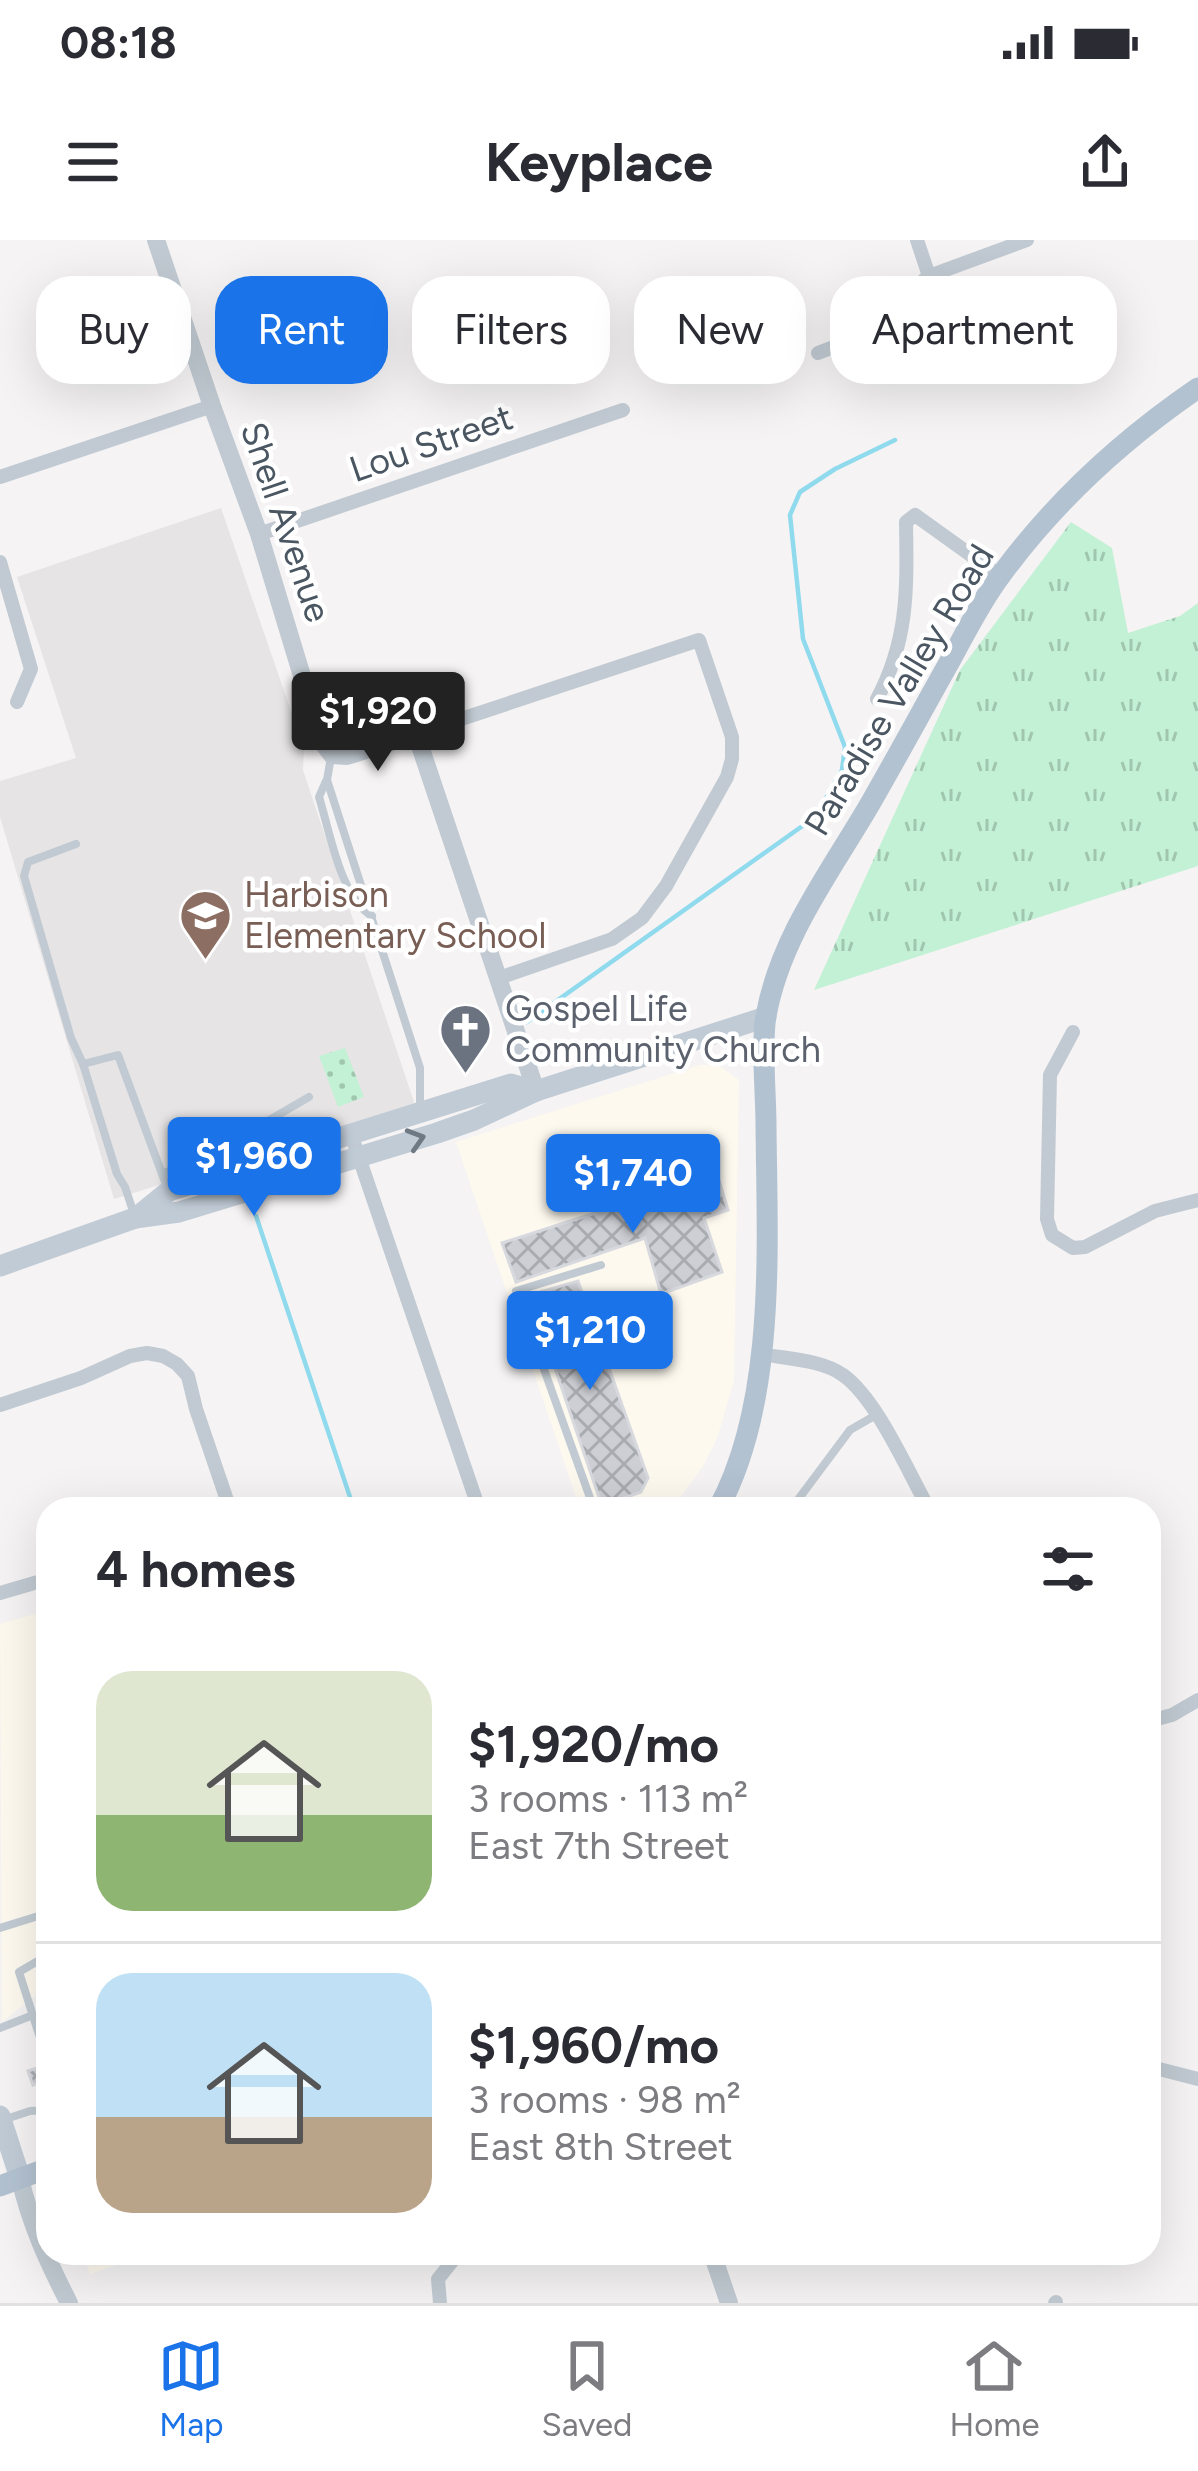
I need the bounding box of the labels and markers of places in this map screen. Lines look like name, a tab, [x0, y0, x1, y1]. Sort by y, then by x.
pin: $1,920	[280, 672, 476, 774]
place label: Harbison Elementary School	[244, 873, 547, 957]
school or university icon: Harbison Elementary School	[177, 887, 233, 961]
place label: Gospel Life Community Church	[505, 987, 821, 1071]
church icon: Gospel Life Community Church	[438, 1001, 494, 1075]
pin: $1,960	[156, 1117, 352, 1219]
pin: $1,740	[535, 1134, 731, 1236]
pin: $1,210	[492, 1291, 688, 1393]

